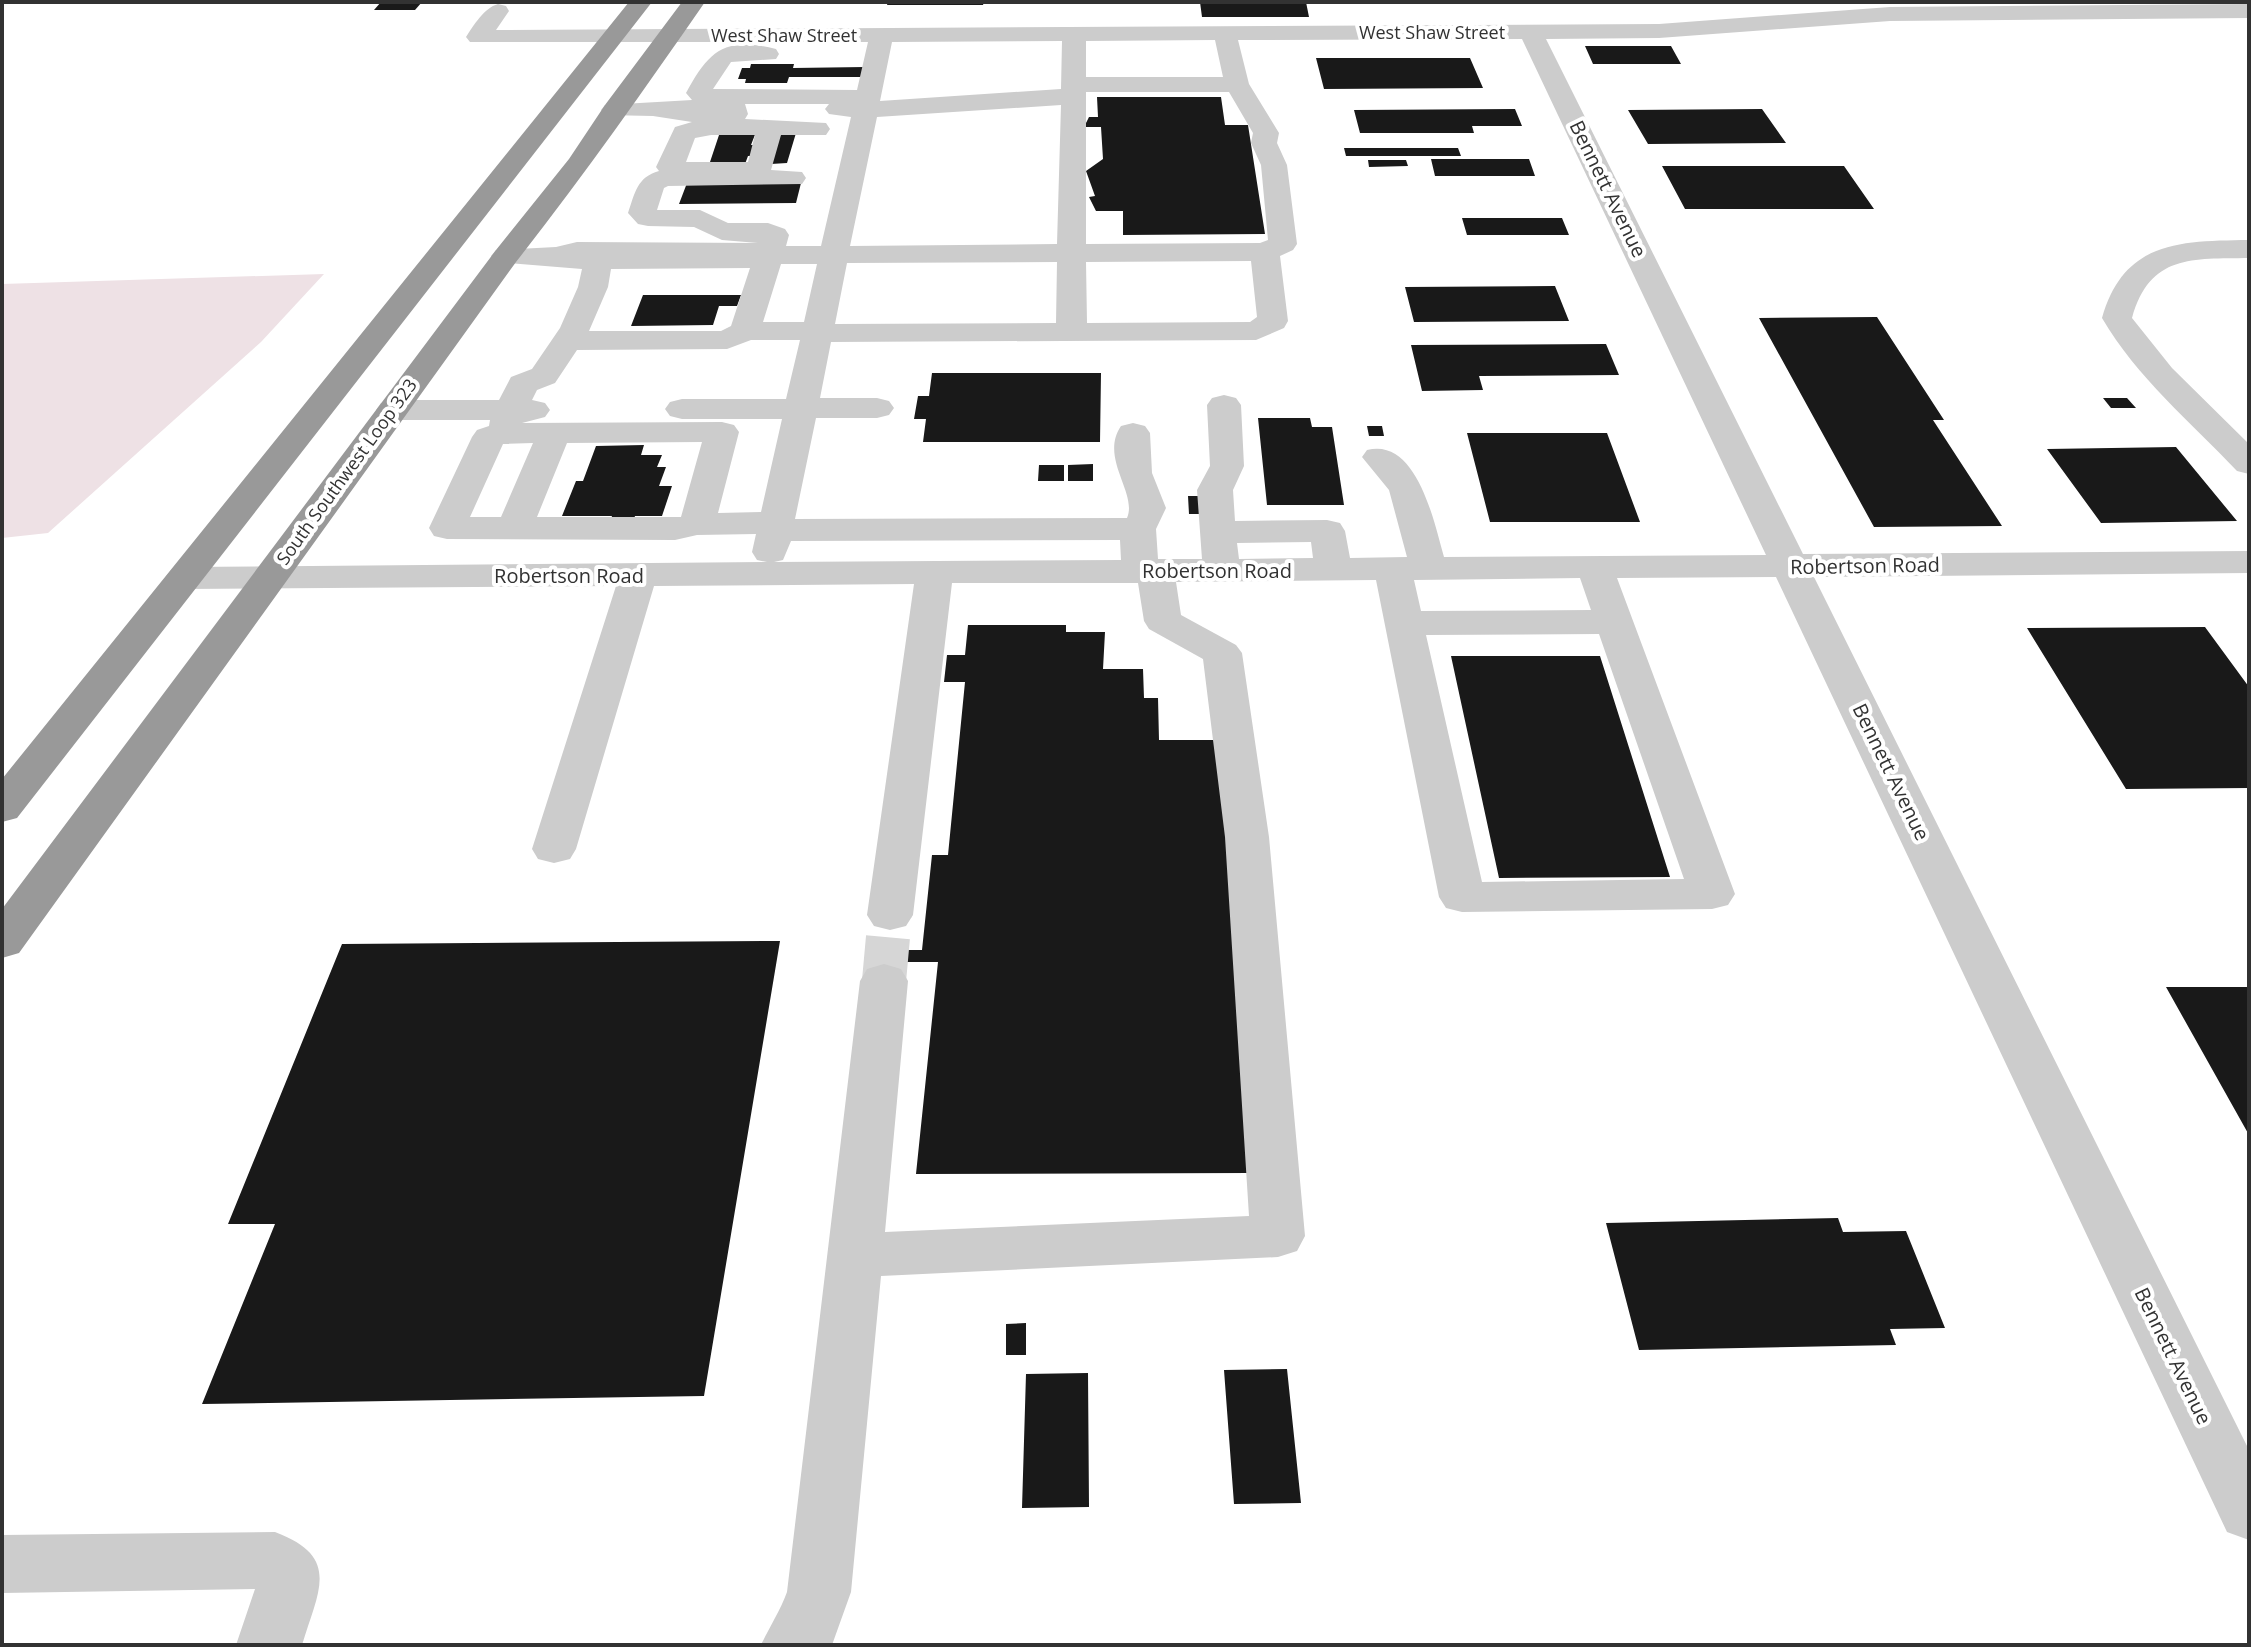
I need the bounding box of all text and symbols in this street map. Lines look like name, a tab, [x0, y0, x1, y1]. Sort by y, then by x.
street label: West Shaw Street	[1359, 20, 1505, 44]
street label: West Shaw Street	[711, 23, 857, 47]
street label: Bennett Avenue	[1564, 116, 1653, 262]
street label: South Southwest Loop 323	[271, 374, 422, 569]
street label: Robertson Road	[1790, 551, 1940, 580]
street label: Robertson Road	[1142, 557, 1292, 584]
street label: Robertson Road	[494, 562, 644, 589]
street label: Bennett Avenue	[1847, 699, 1936, 845]
street label: Bennett Avenue	[2129, 1283, 2218, 1429]

